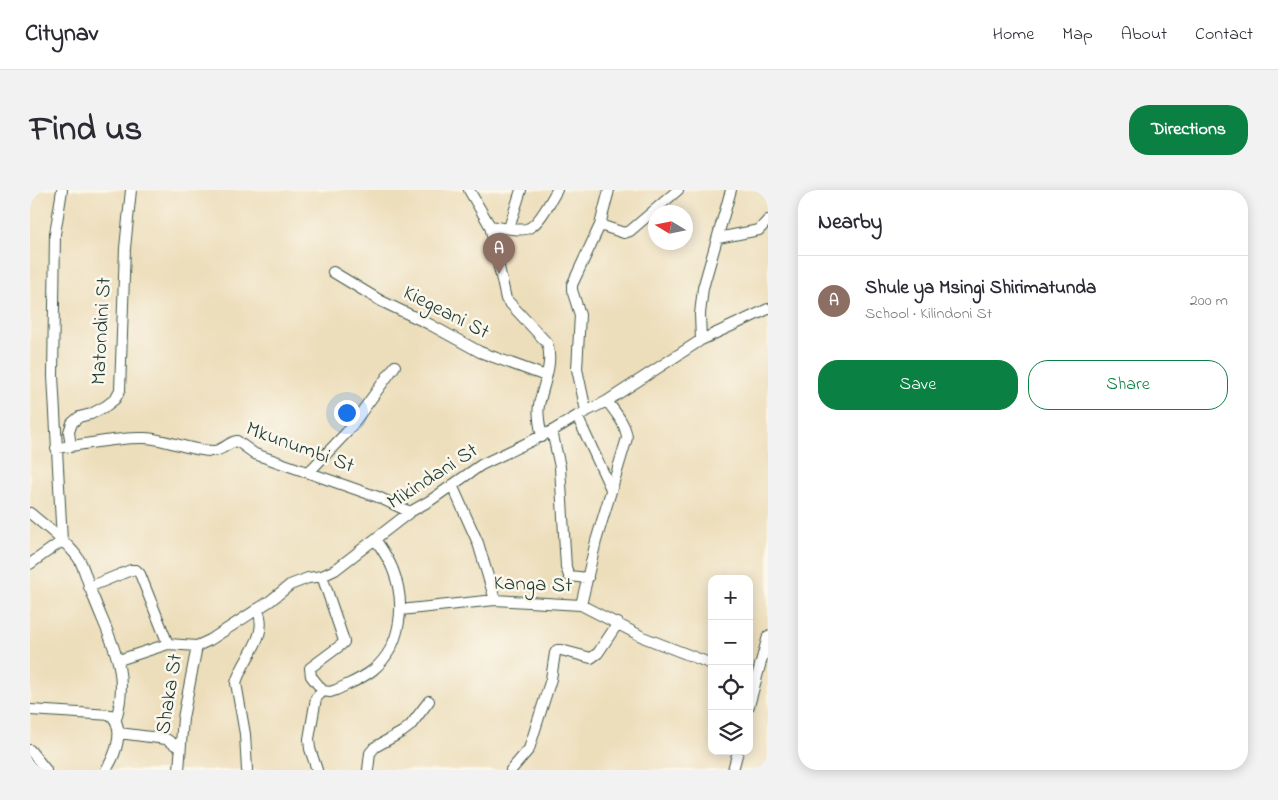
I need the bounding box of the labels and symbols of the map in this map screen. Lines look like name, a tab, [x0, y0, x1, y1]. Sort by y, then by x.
north arrow	[648, 205, 693, 250]
pin: A	[483, 233, 515, 274]
street label: Matondini St	[84, 276, 120, 386]
street label: Kiegeani St	[397, 278, 494, 349]
your location	[334, 400, 360, 426]
street label: Mkunumbi St	[242, 415, 358, 481]
street label: Mikindani St	[382, 436, 484, 518]
street label: Kanga St	[493, 569, 573, 603]
street label: Shaka St	[149, 652, 191, 736]

